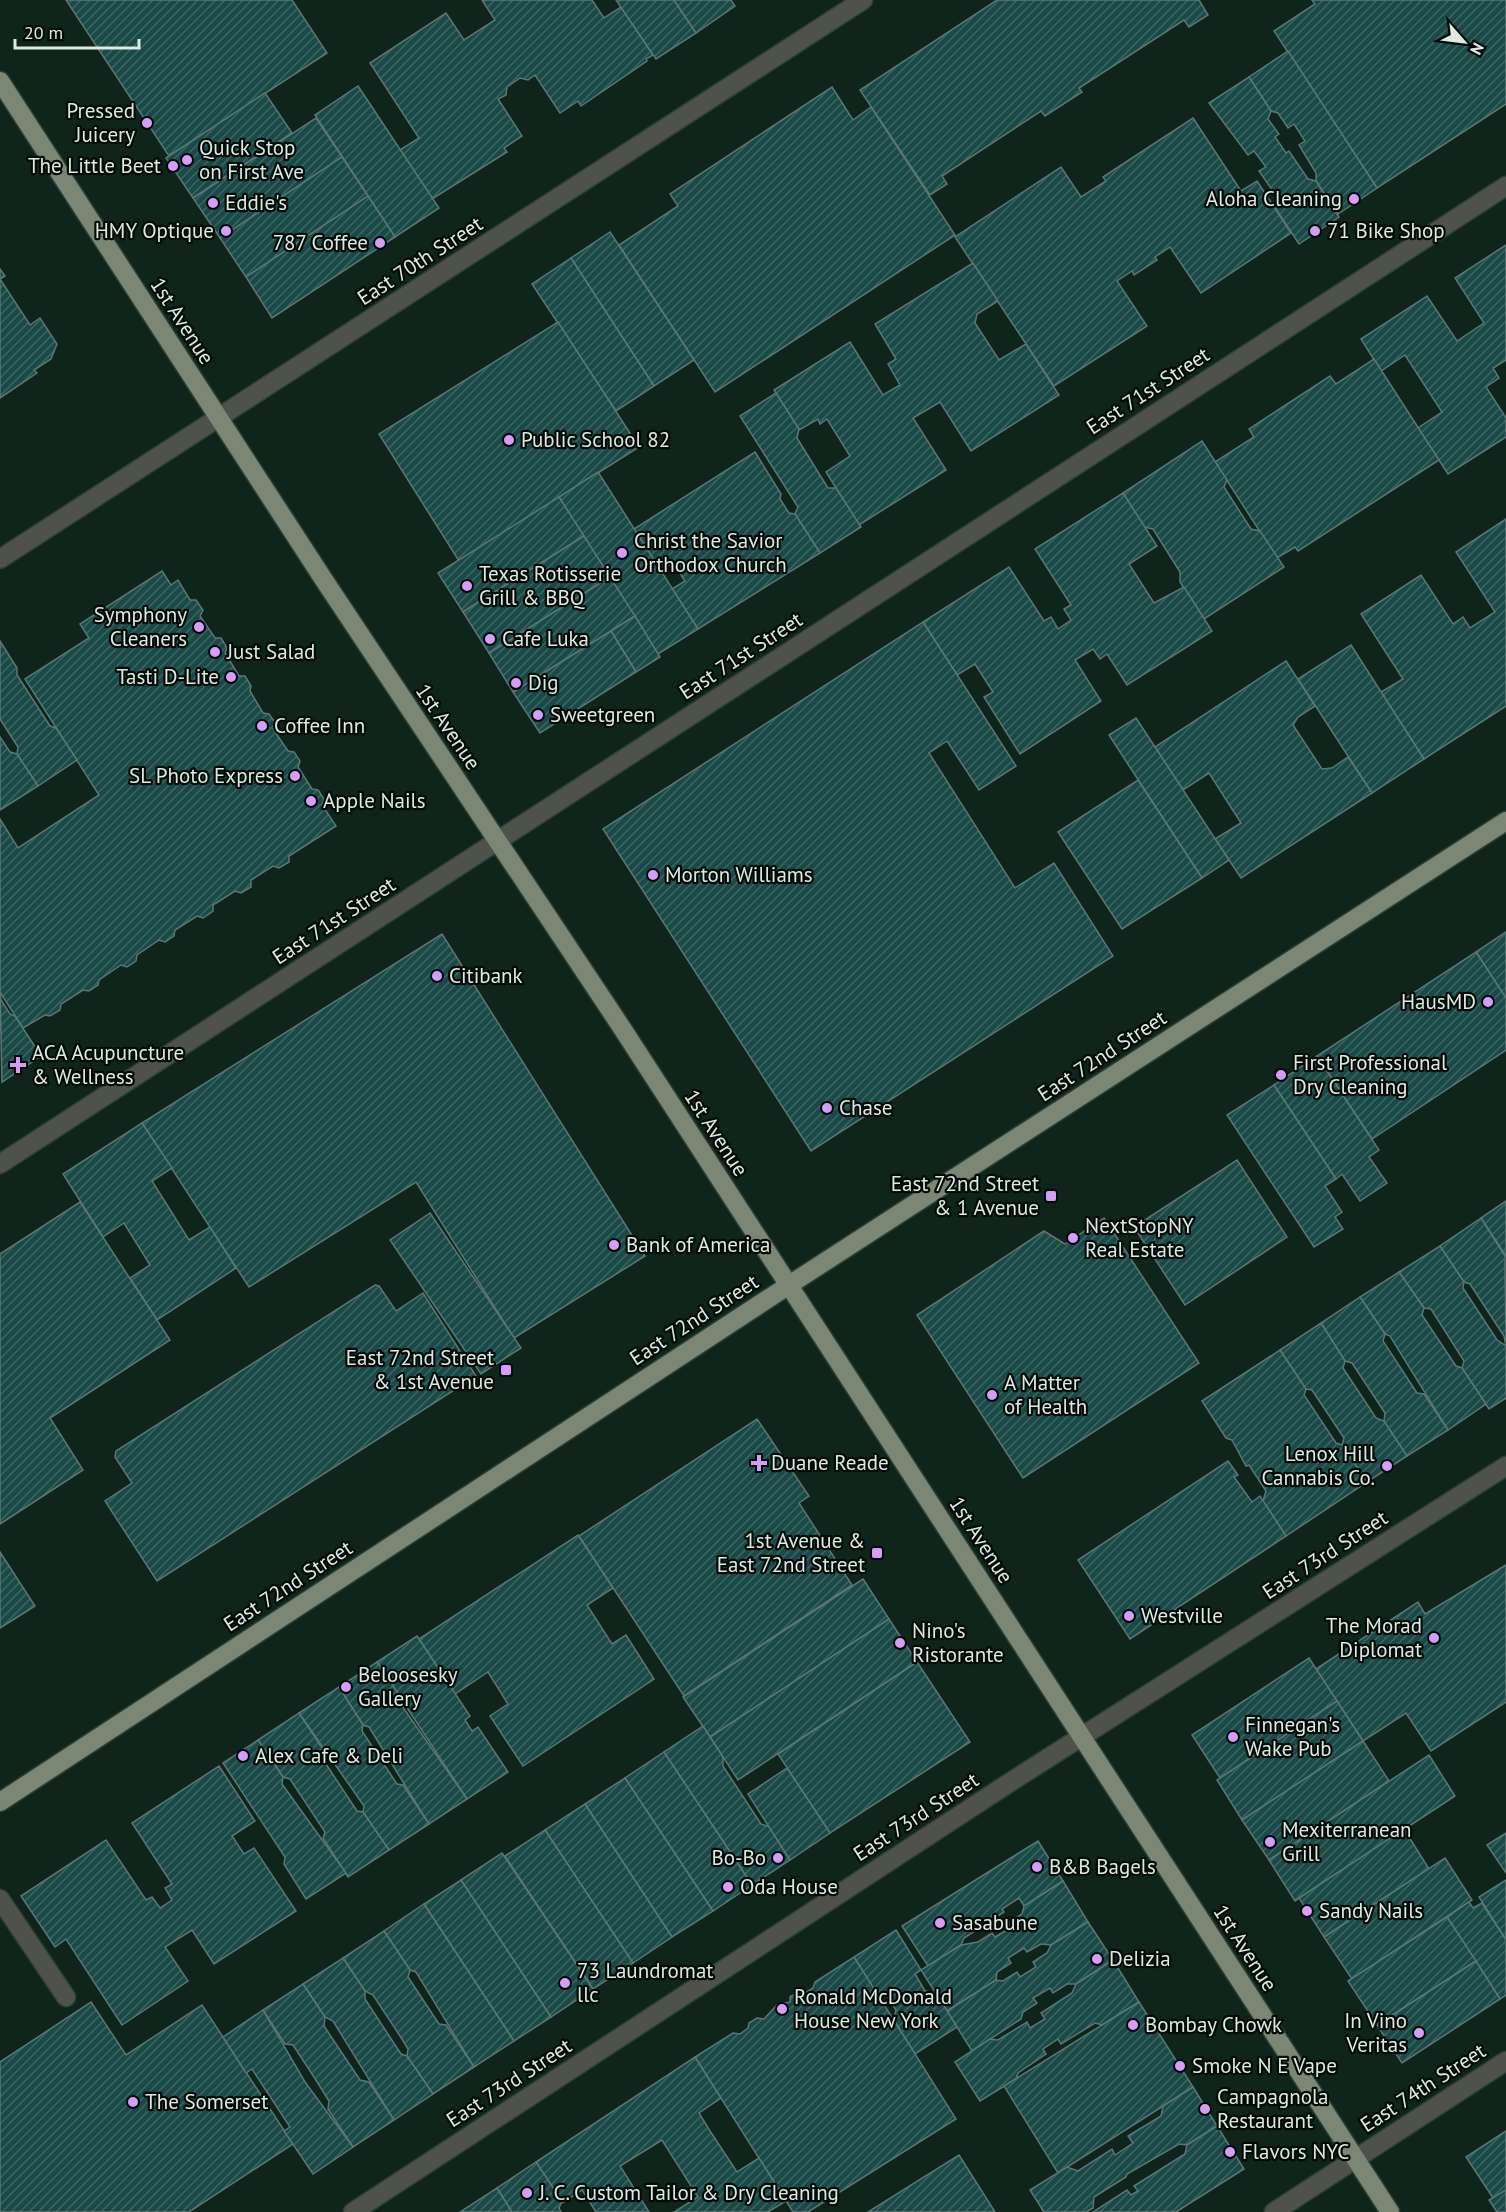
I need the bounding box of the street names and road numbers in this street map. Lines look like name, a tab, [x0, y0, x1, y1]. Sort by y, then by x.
street label: East 70th Street	[352, 210, 487, 311]
street label: 1st Avenue	[144, 272, 220, 369]
street label: East 71st Street	[1081, 341, 1214, 440]
street label: East 71st Street	[674, 606, 807, 705]
street label: 1st Avenue	[410, 679, 487, 775]
street label: East 71st Street	[267, 871, 400, 970]
street label: East 72nd Street	[1032, 1004, 1171, 1107]
street label: 1st Avenue	[678, 1084, 754, 1181]
street label: East 72nd Street	[624, 1268, 763, 1371]
street label: 1st Avenue	[943, 1491, 1019, 1588]
street label: East 73rd Street	[1257, 1504, 1392, 1605]
street label: East 72nd Street	[218, 1534, 357, 1637]
street label: East 73rd Street	[848, 1766, 983, 1867]
street label: 1st Avenue	[1207, 1899, 1283, 1996]
street label: East 73rd Street	[441, 2032, 576, 2133]
street label: East 74th Street	[1355, 2037, 1490, 2138]

